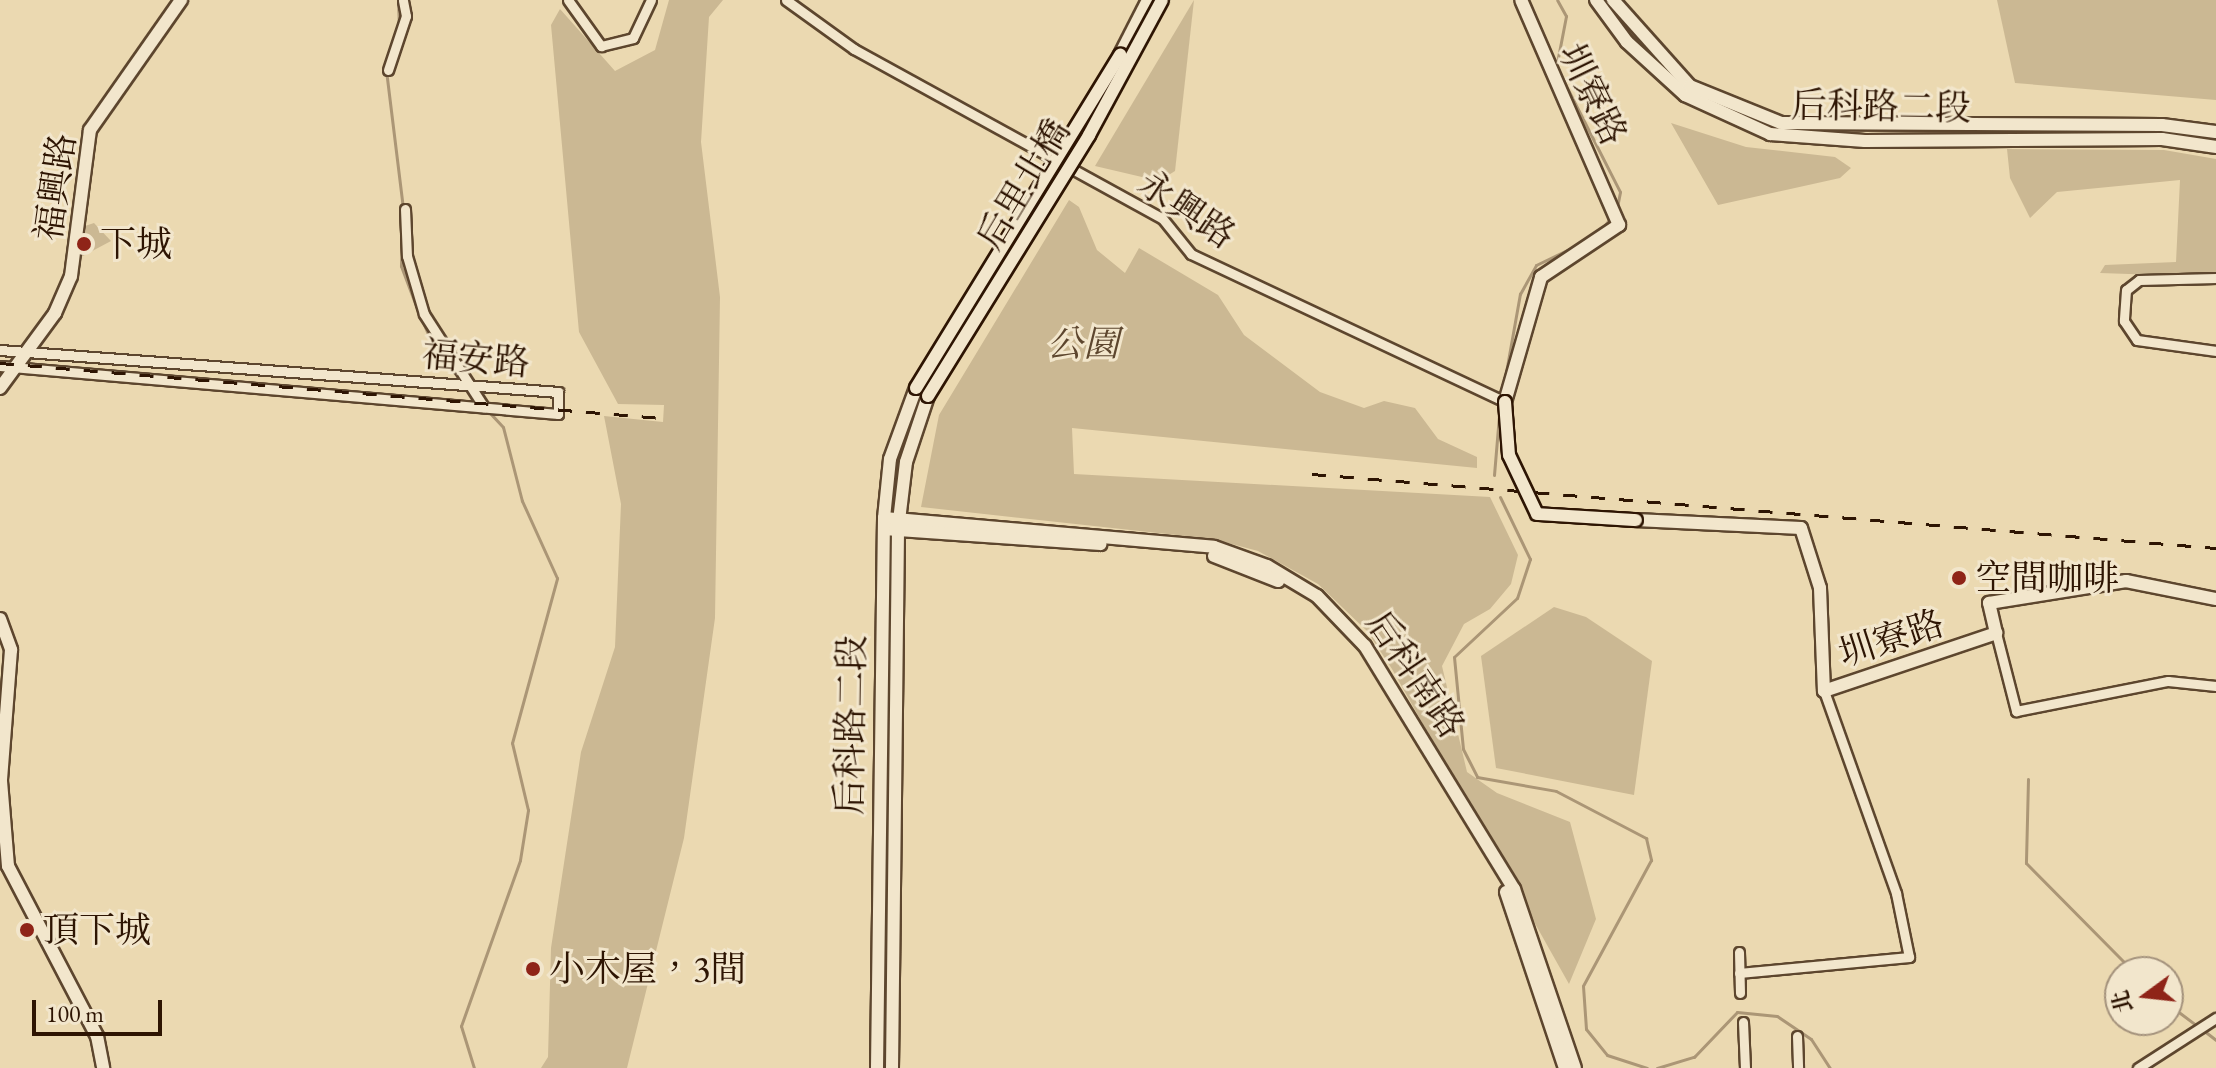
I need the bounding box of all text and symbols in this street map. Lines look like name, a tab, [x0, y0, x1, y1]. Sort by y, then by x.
street label: 圳寮路	[1550, 36, 1636, 152]
street label: 后科路二段	[1791, 83, 1971, 129]
street label: 后里北橋	[967, 111, 1079, 257]
street label: 福興路	[26, 131, 84, 243]
street label: 永興路	[1130, 161, 1244, 257]
place label: 下城	[100, 222, 172, 266]
marker: 下城	[75, 235, 93, 253]
park label: 公園	[1047, 322, 1119, 366]
street label: 福安路	[420, 332, 532, 384]
place label: 空間咖啡	[1975, 556, 2119, 600]
marker: 空間咖啡	[1950, 569, 1968, 587]
street label: 圳寮路	[1833, 601, 1949, 675]
street label: 后科南路	[1358, 602, 1474, 746]
street label: 后科路二段	[827, 635, 873, 815]
place label: 頂下城	[43, 908, 151, 952]
marker: 頂下城	[18, 921, 36, 939]
place label: 小木屋，3間	[549, 947, 746, 991]
north arrow	[2104, 956, 2184, 1036]
marker: 小木屋，3間	[524, 960, 542, 978]
scale bar	[36, 984, 166, 1034]
text: 北	[2105, 987, 2139, 1016]
text: 100 m	[46, 998, 104, 1029]

